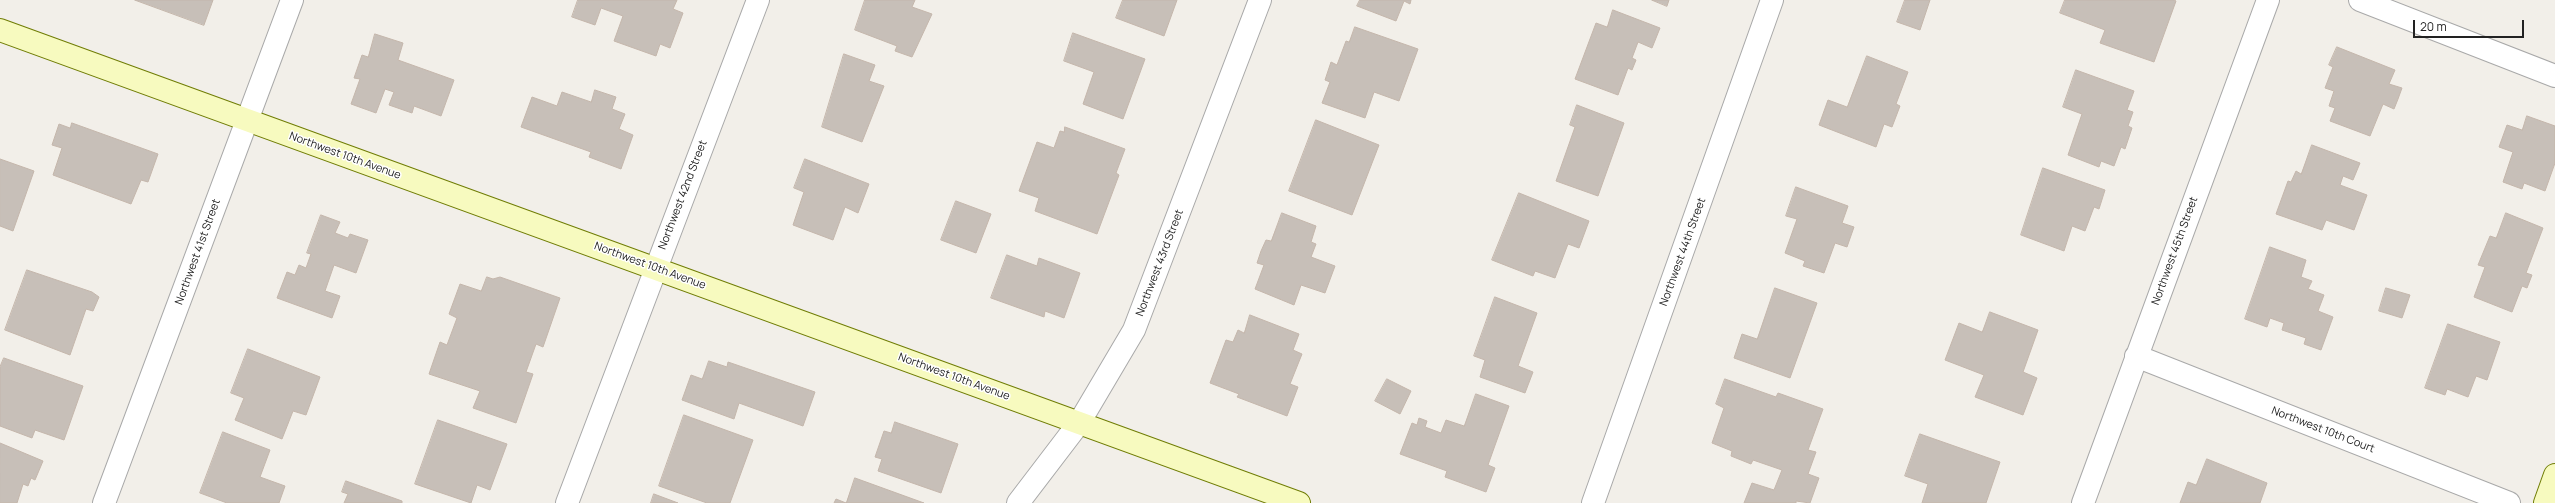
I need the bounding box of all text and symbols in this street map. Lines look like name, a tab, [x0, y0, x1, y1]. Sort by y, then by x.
scale bar	[2415, 12, 2526, 38]
text: 20 m	[2420, 18, 2447, 35]
street label: Northwest 10th Avenue	[287, 130, 403, 182]
street label: Northwest 42nd Street	[656, 138, 710, 252]
street label: Northwest 45th Street	[2149, 195, 2201, 307]
street label: Northwest 44th Street	[1657, 196, 1709, 308]
street label: Northwest 41st Street	[173, 197, 223, 307]
street label: Northwest 43rd Street	[1134, 208, 1186, 318]
street label: Northwest 10th Avenue	[592, 240, 708, 292]
street label: Northwest 10th Avenue	[896, 351, 1012, 403]
street label: Northwest 10th Court	[2270, 404, 2376, 456]

